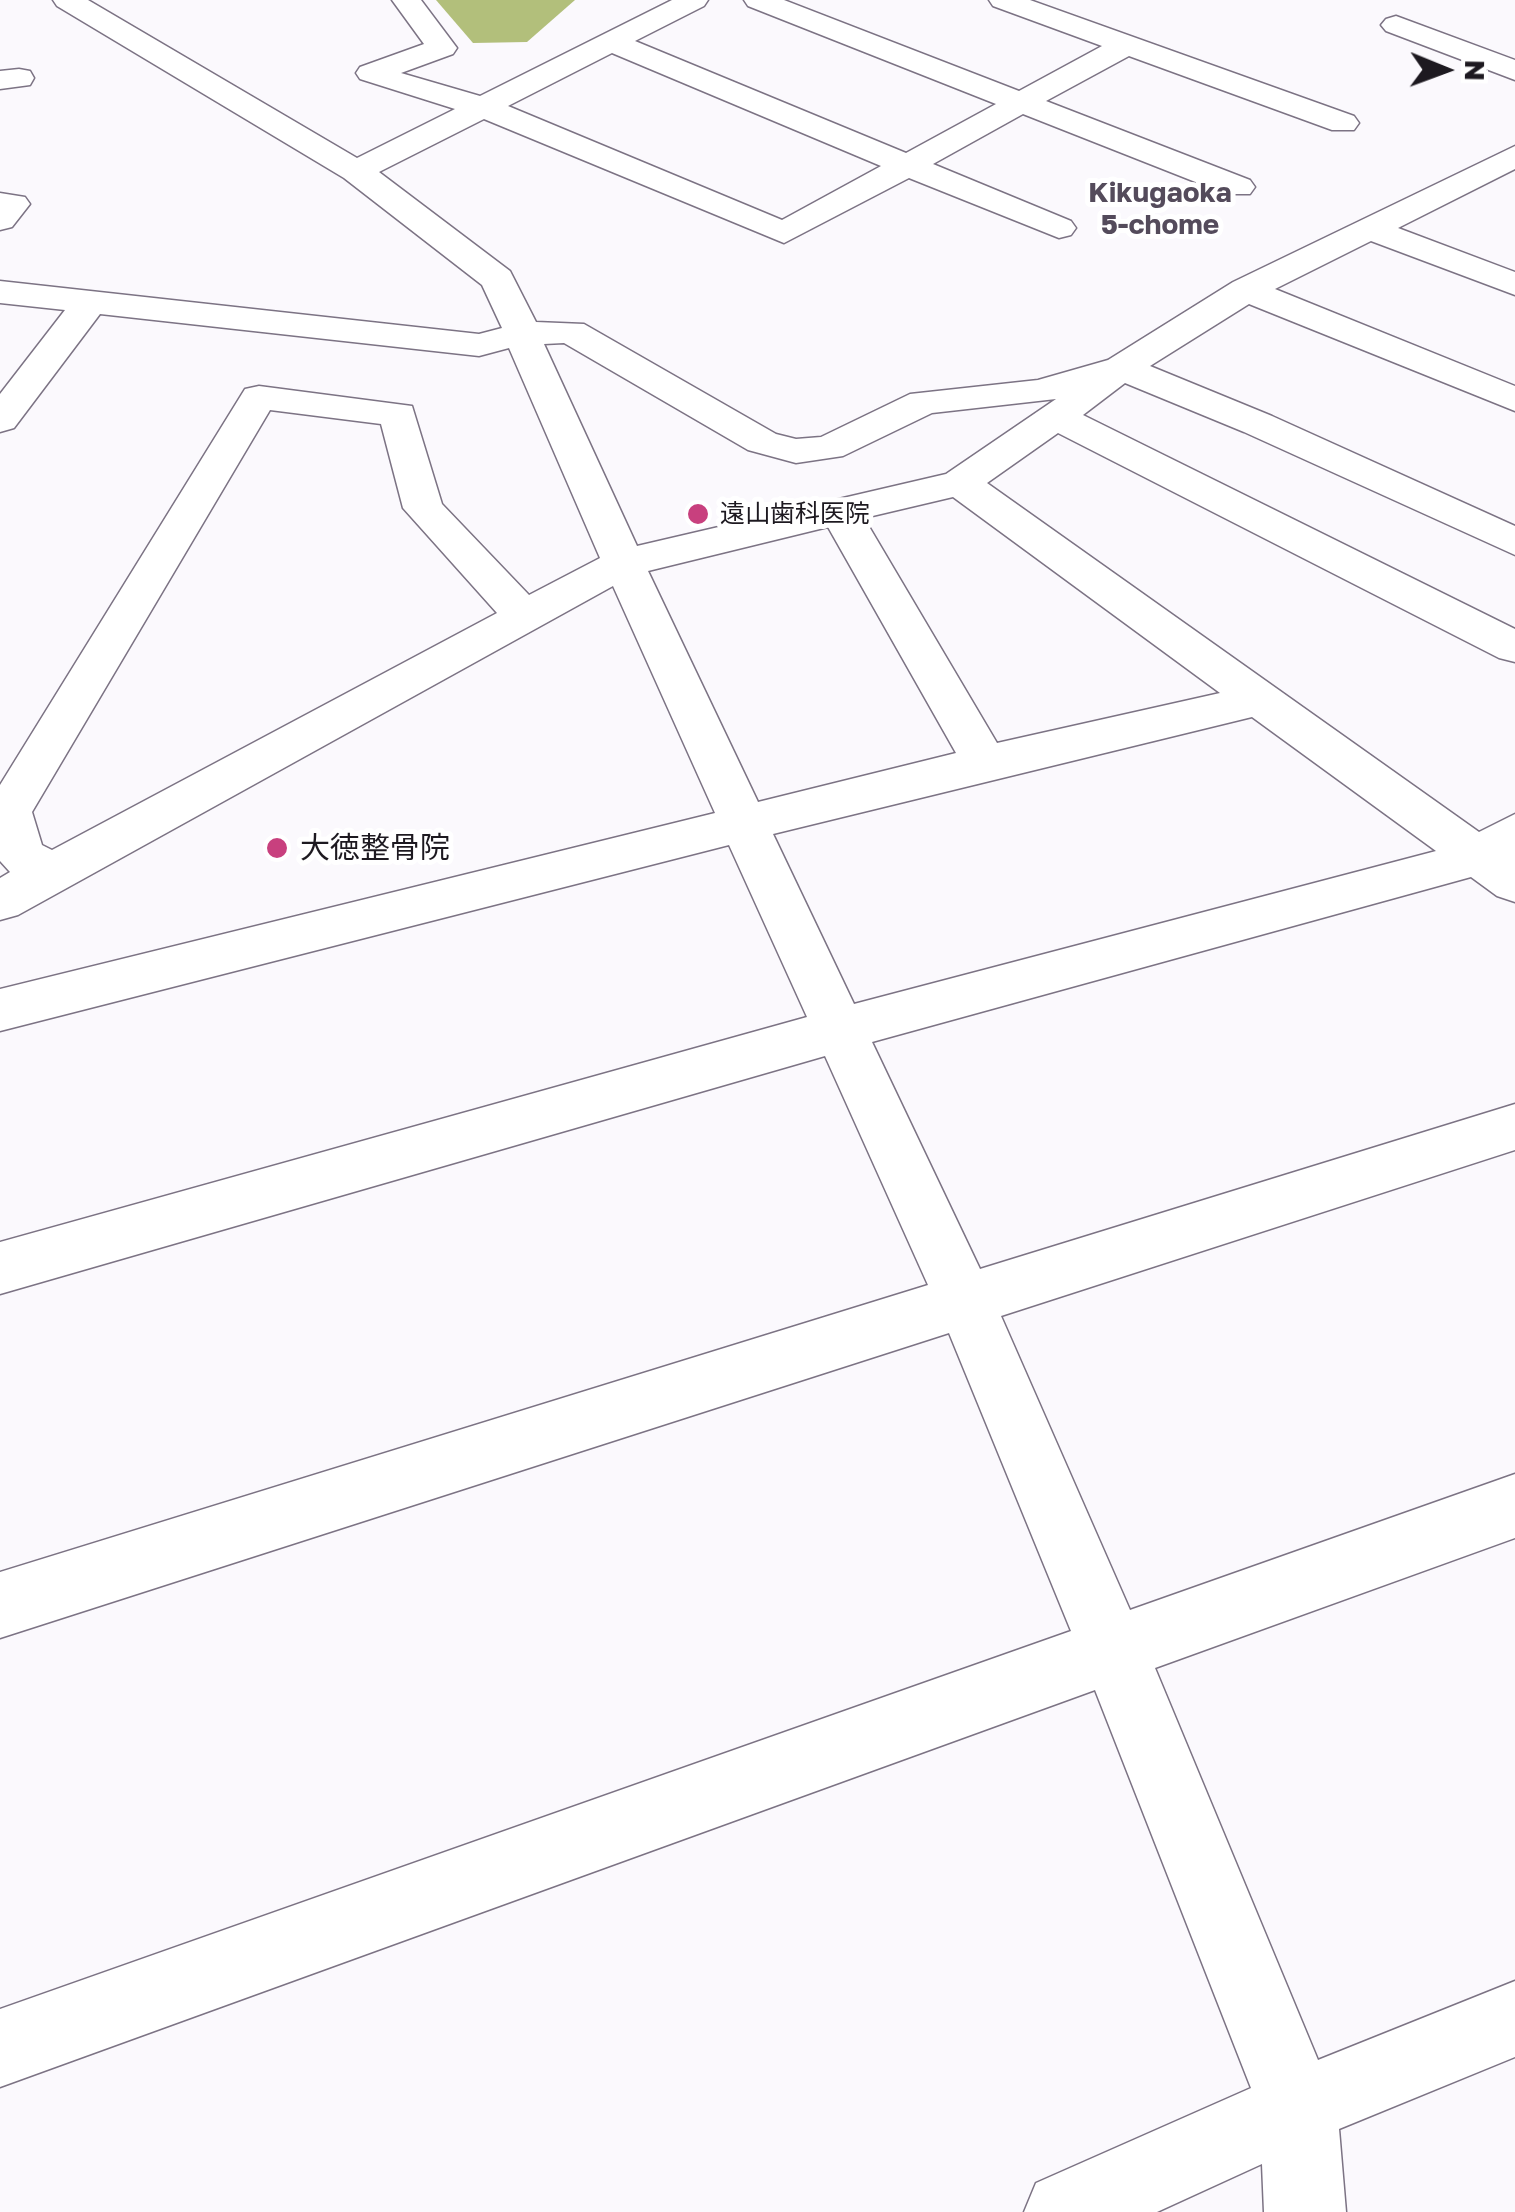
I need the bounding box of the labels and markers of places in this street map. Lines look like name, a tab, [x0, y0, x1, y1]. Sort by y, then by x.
place label: 遠山歯科医院	[720, 499, 870, 529]
marker: 遠山歯科医院	[685, 501, 711, 527]
place label: 大徳整骨院	[300, 830, 450, 866]
marker: 大徳整骨院	[264, 835, 290, 861]

